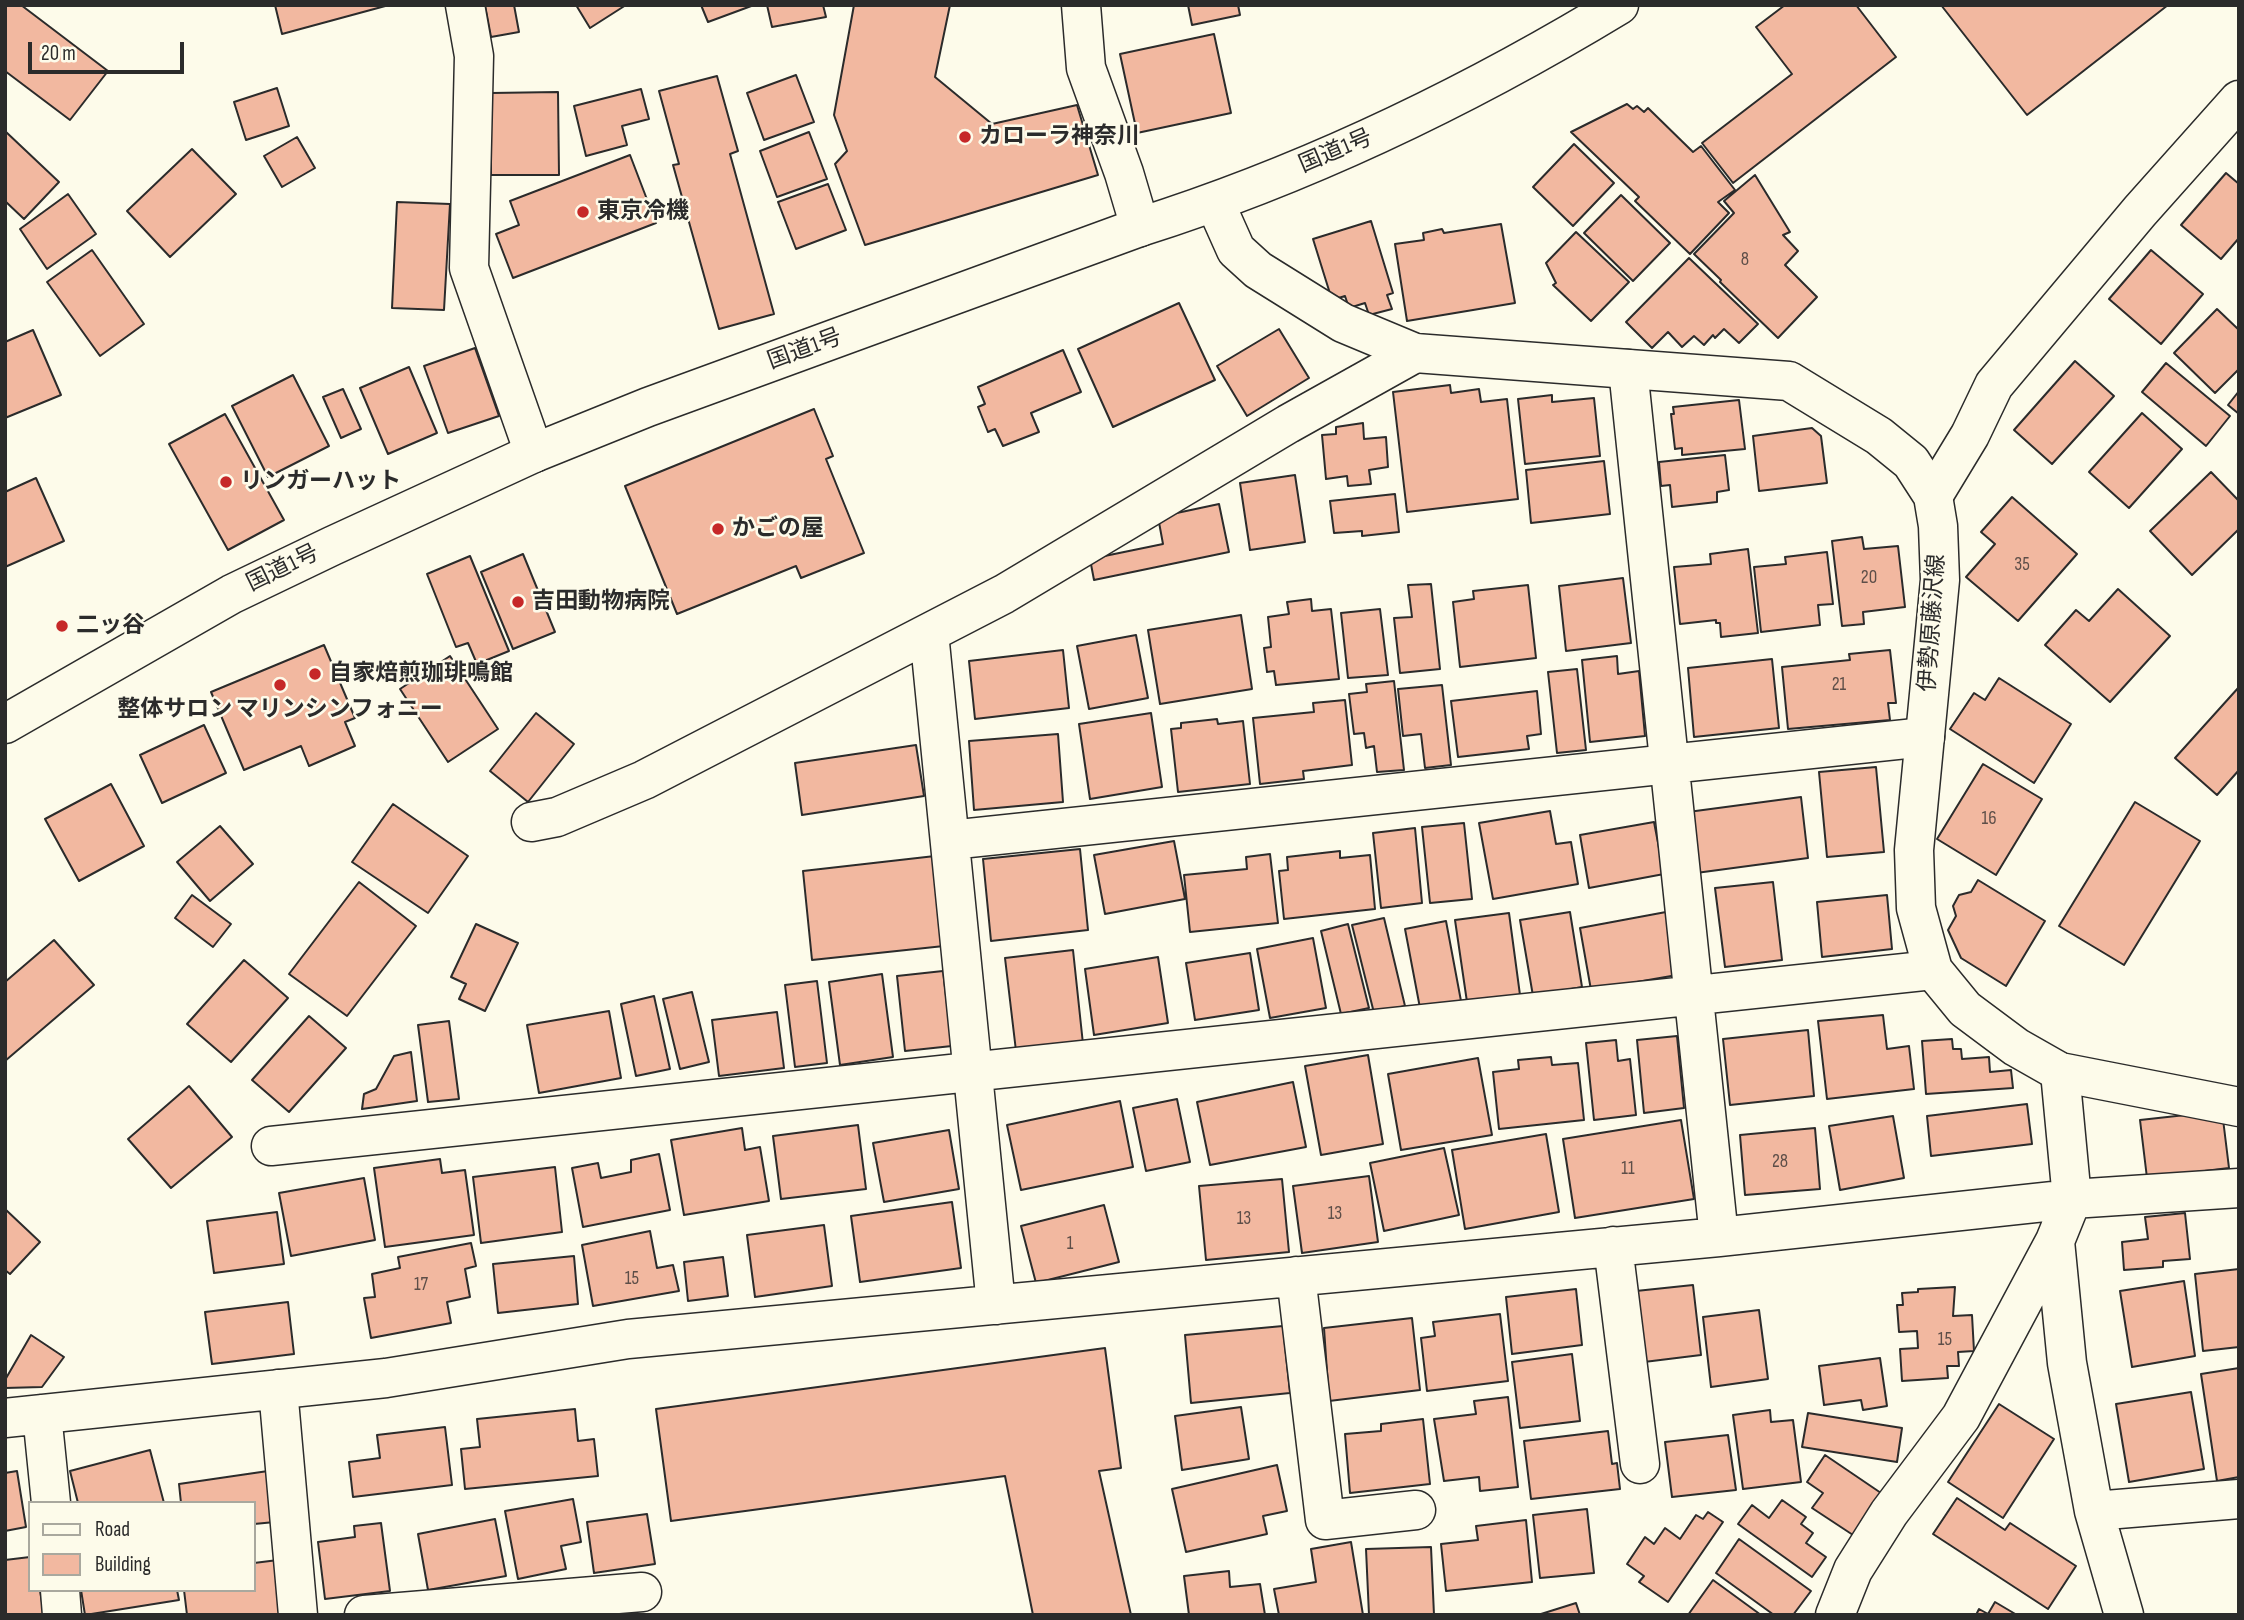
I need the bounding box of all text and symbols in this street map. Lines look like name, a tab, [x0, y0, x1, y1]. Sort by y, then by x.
scale bar	[32, 28, 187, 72]
text: 20 m	[41, 41, 76, 66]
place label: カローラ神奈川	[979, 123, 1140, 151]
street label: 国道1号	[1295, 124, 1377, 180]
marker: カローラ神奈川	[957, 129, 973, 145]
place label: 東京冷機	[597, 198, 689, 226]
marker: 東京冷機	[575, 204, 591, 220]
house number: 8	[1741, 249, 1749, 271]
street label: 国道1号	[764, 324, 846, 376]
place label: リンガーハット	[240, 468, 401, 496]
marker: リンガーハット	[218, 474, 234, 490]
place label: かごの屋	[732, 515, 824, 543]
marker: かごの屋	[710, 521, 726, 537]
street label: 国道1号	[242, 540, 324, 598]
street label: 伊勢原藤沢線	[1914, 553, 1952, 693]
house number: 35	[2014, 554, 2030, 576]
house number: 20	[1861, 567, 1877, 589]
place label: 吉田動物病院	[532, 588, 670, 616]
marker: 吉田動物病院	[510, 594, 526, 610]
place label: 二ッ谷	[76, 612, 145, 640]
marker: 二ッ谷	[54, 618, 70, 634]
place label: 自家焙煎珈琲鳴館	[329, 660, 513, 688]
marker: 自家焙煎珈琲鳴館	[307, 666, 323, 682]
house number: 21	[1832, 674, 1846, 696]
marker: 整体サロン マリンシンフォニー	[272, 677, 288, 693]
place label: 整体サロン マリンシンフォニー	[117, 696, 443, 724]
house number: 16	[1982, 808, 1996, 830]
house number: 28	[1772, 1151, 1788, 1173]
house number: 11	[1621, 1158, 1635, 1180]
house number: 13	[1328, 1203, 1342, 1225]
house number: 13	[1237, 1208, 1251, 1230]
house number: 1	[1067, 1233, 1073, 1255]
house number: 15	[625, 1268, 639, 1290]
house number: 17	[414, 1274, 428, 1296]
house number: 15	[1938, 1329, 1952, 1351]
legend	[28, 1501, 256, 1592]
text: Road	[95, 1517, 130, 1542]
text: Building	[95, 1552, 151, 1577]

